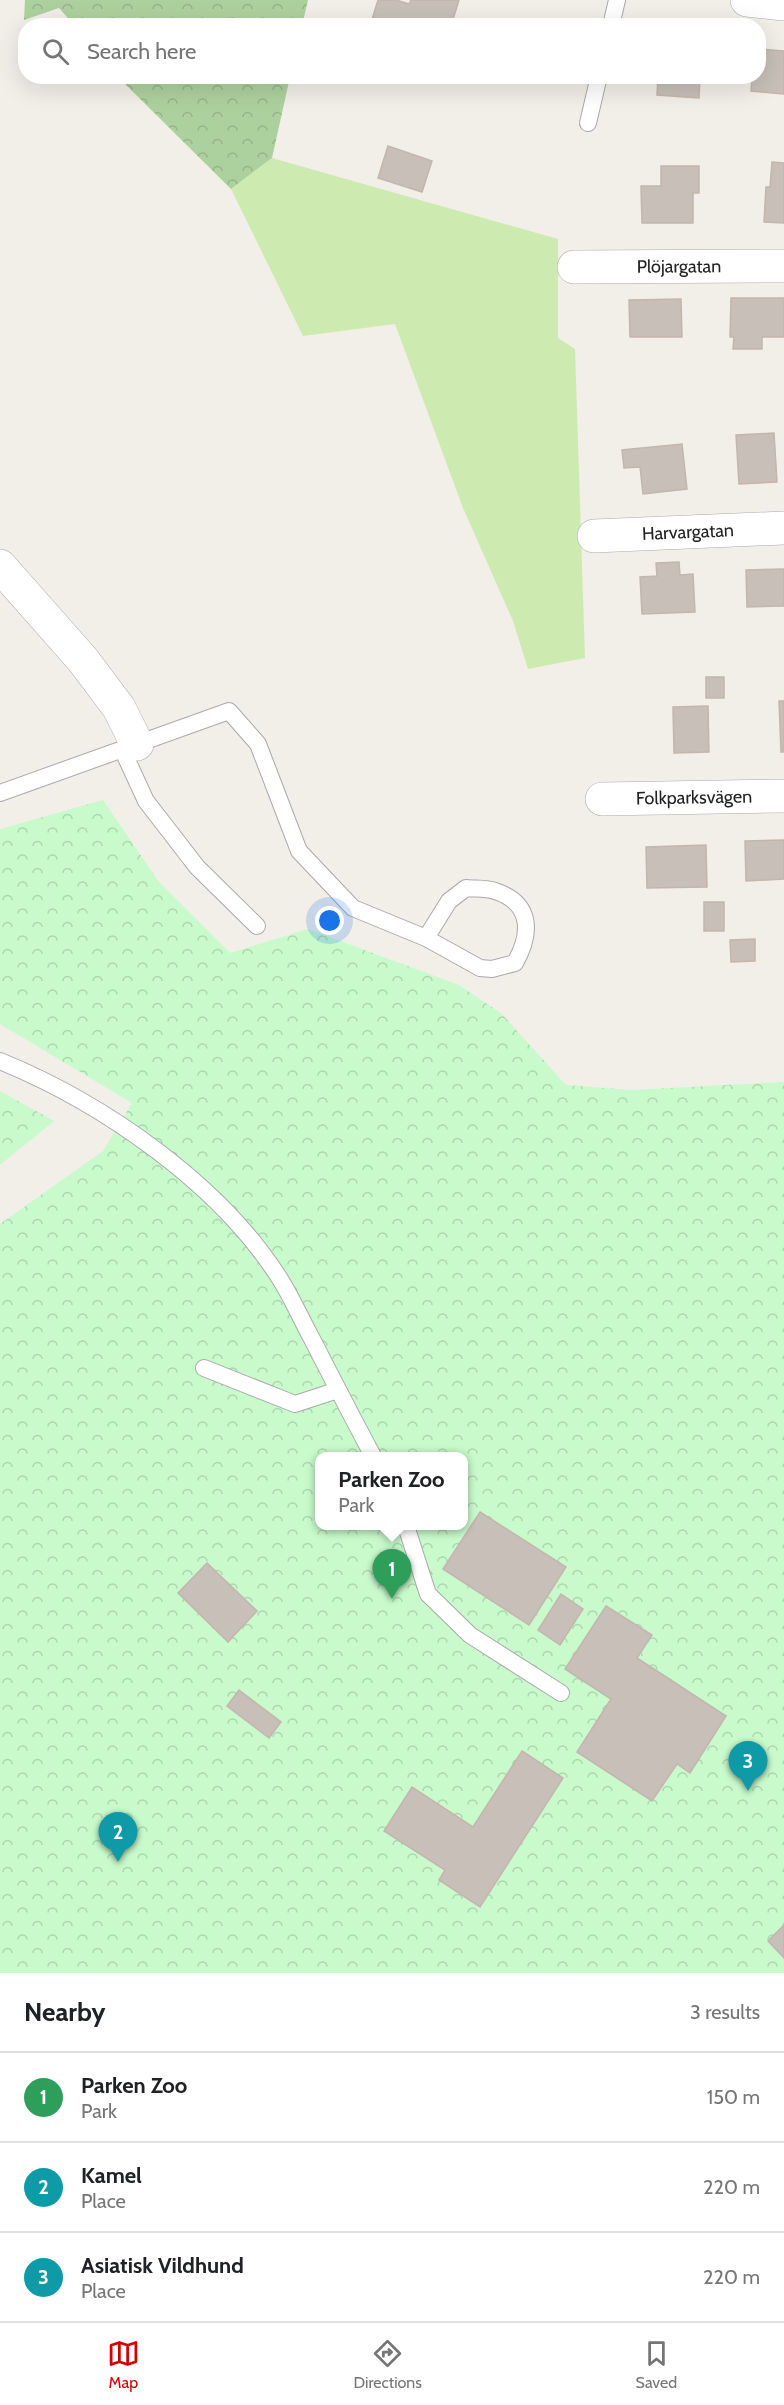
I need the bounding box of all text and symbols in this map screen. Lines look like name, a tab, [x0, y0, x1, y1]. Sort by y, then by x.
search box	[18, 18, 766, 84]
icon: search	[39, 35, 72, 68]
text: Search here	[87, 38, 196, 65]
street label: Plöjargatan	[637, 255, 721, 278]
street label: Harvargatan	[641, 519, 734, 545]
street label: Folkparksvägen	[636, 786, 752, 809]
your location	[315, 906, 344, 935]
popup	[315, 1452, 468, 1530]
text: Parken Zoo	[338, 1466, 445, 1493]
text: Park	[338, 1493, 374, 1517]
pin: 1	[372, 1550, 412, 1599]
pin: 3	[728, 1742, 768, 1791]
pin: 2	[98, 1812, 138, 1862]
text: Nearby	[24, 1996, 105, 2028]
text: 3 results	[690, 2000, 760, 2024]
text: Parken Zoo	[81, 2072, 187, 2099]
text: 1	[40, 2085, 47, 2109]
text: 150 m	[707, 2085, 760, 2109]
text: Park	[81, 2099, 117, 2123]
text: Kamel	[81, 2162, 142, 2189]
text: 2	[38, 2175, 49, 2199]
text: 220 m	[703, 2175, 760, 2199]
text: Place	[81, 2189, 126, 2213]
text: Asiatisk Vildhund	[81, 2252, 244, 2279]
text: 3	[38, 2265, 49, 2289]
text: 220 m	[703, 2265, 760, 2289]
text: Place	[81, 2279, 126, 2303]
tab: Map	[107, 2337, 140, 2392]
tab: Directions	[354, 2337, 422, 2392]
tab: Saved	[636, 2337, 677, 2392]

